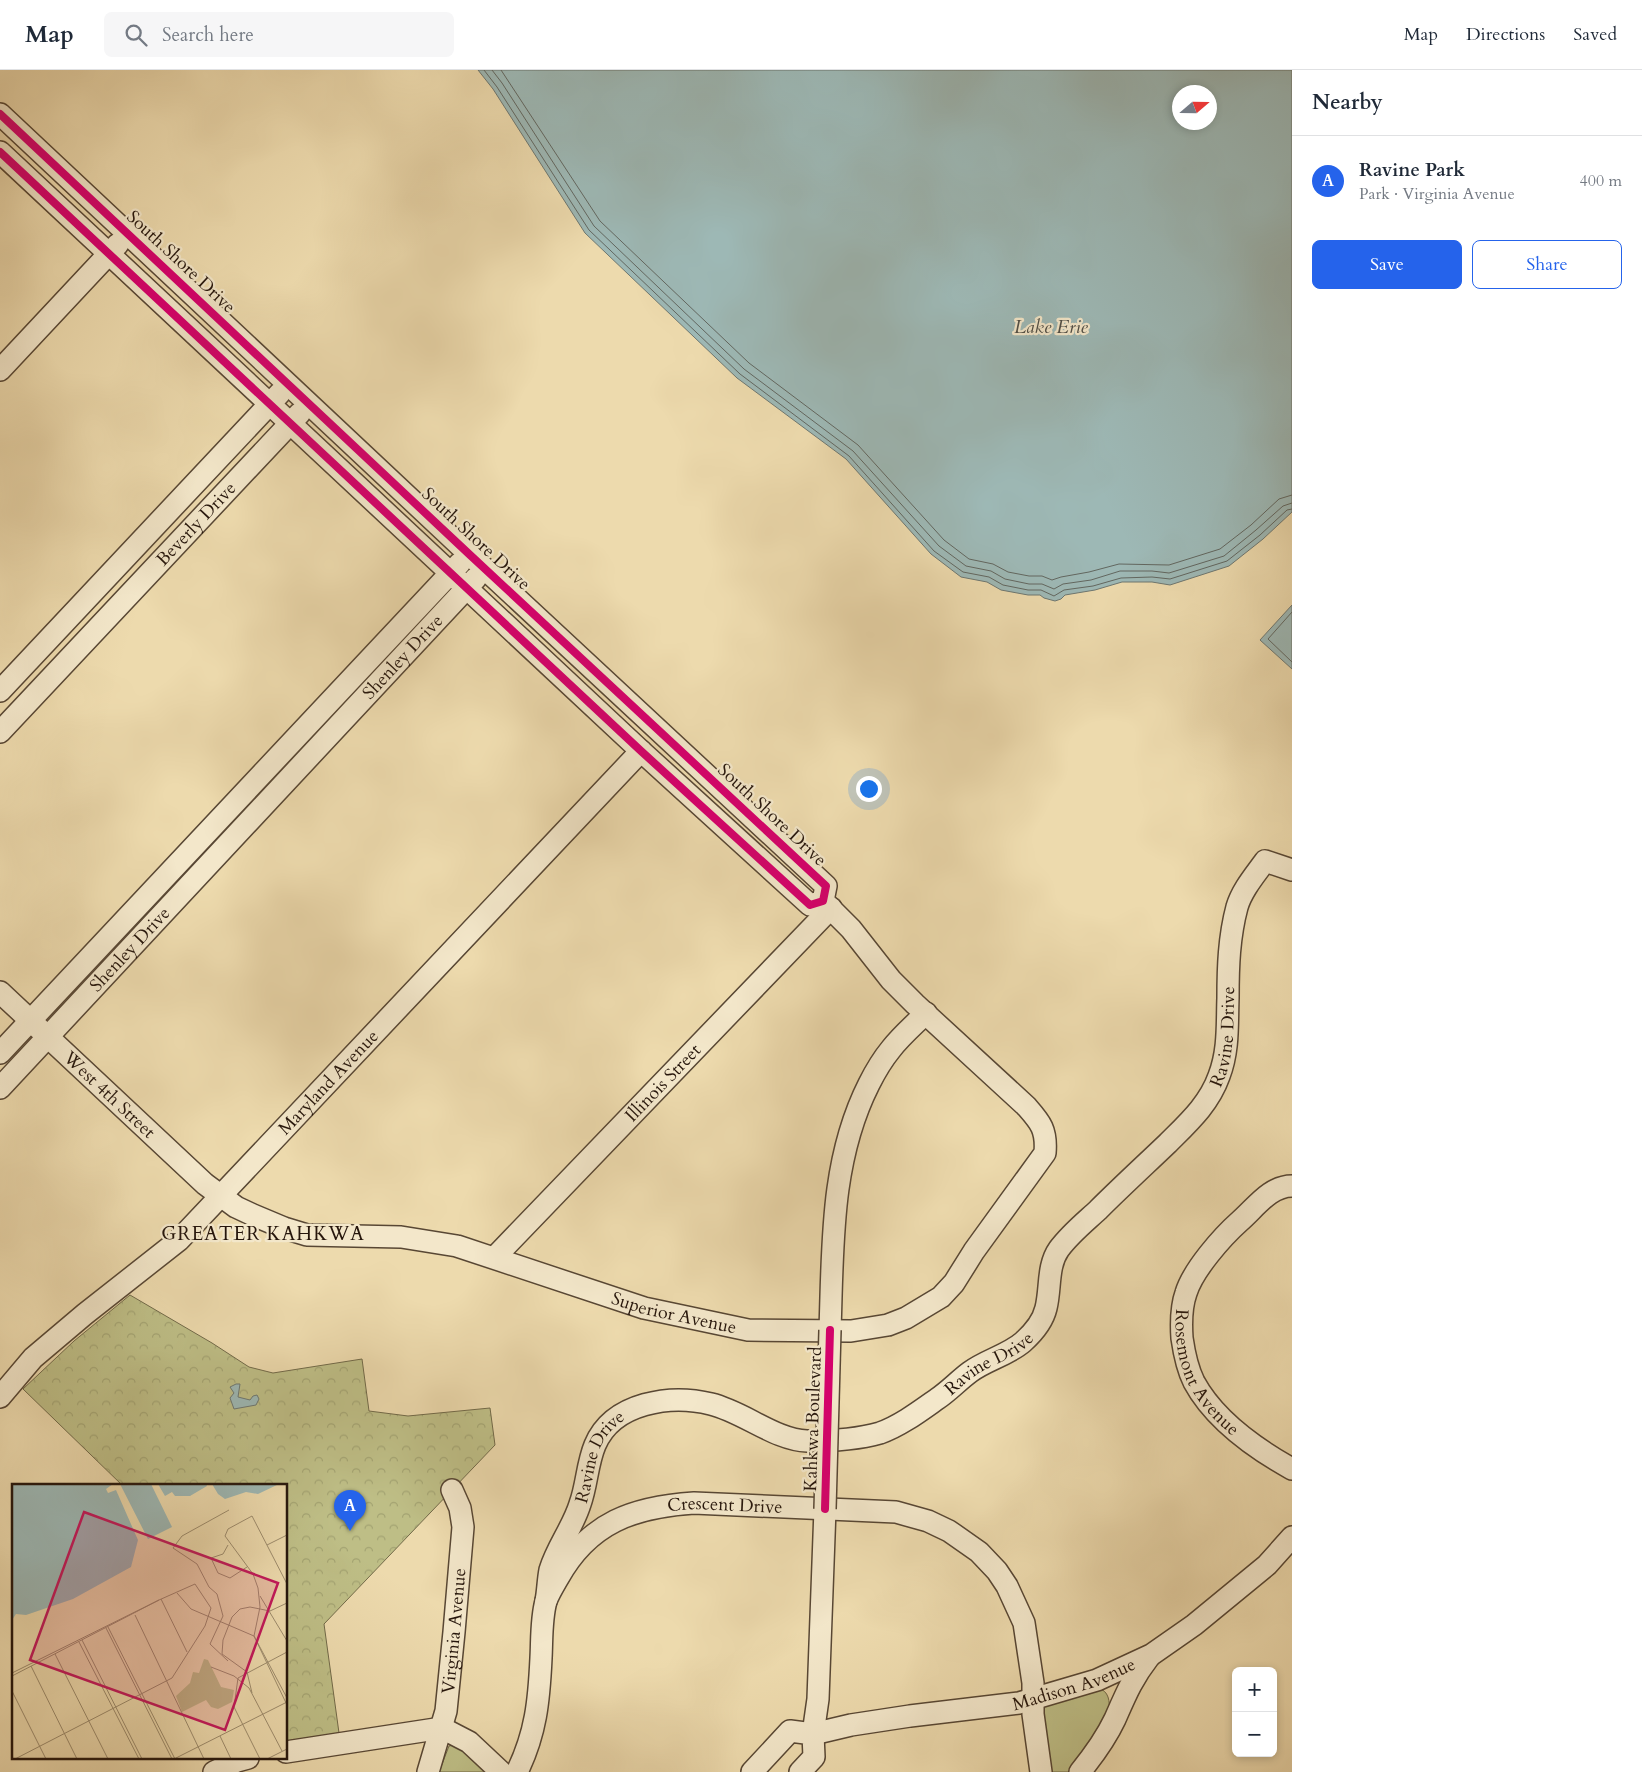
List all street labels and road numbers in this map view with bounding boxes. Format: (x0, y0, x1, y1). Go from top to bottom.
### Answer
street label: South Shore Drive (121, 205, 241, 319)
street label: Beverly Drive (150, 476, 242, 571)
street label: South Shore Drive (416, 482, 536, 596)
street label: Shenley Drive (357, 609, 449, 705)
street label: South Shore Drive (712, 758, 832, 872)
street label: Shenley Drive (84, 901, 176, 997)
street label: Ravine Drive (1203, 986, 1241, 1091)
street label: Maryland Avenue (272, 1024, 384, 1140)
street label: Illinois Street (619, 1038, 707, 1127)
street label: West 4th Street (57, 1045, 161, 1144)
street label: Superior Avenue (608, 1286, 739, 1340)
street label: Rosemont Avenue (1169, 1308, 1245, 1441)
street label: Ravine Drive (939, 1326, 1039, 1401)
street label: Kahkwa Boulevard (798, 1346, 828, 1492)
street label: Ravine Drive (569, 1404, 629, 1506)
street label: Crescent Drive (666, 1490, 783, 1519)
street label: Virginia Avenue (435, 1567, 472, 1695)
street label: Madison Avenue (1009, 1651, 1139, 1717)

